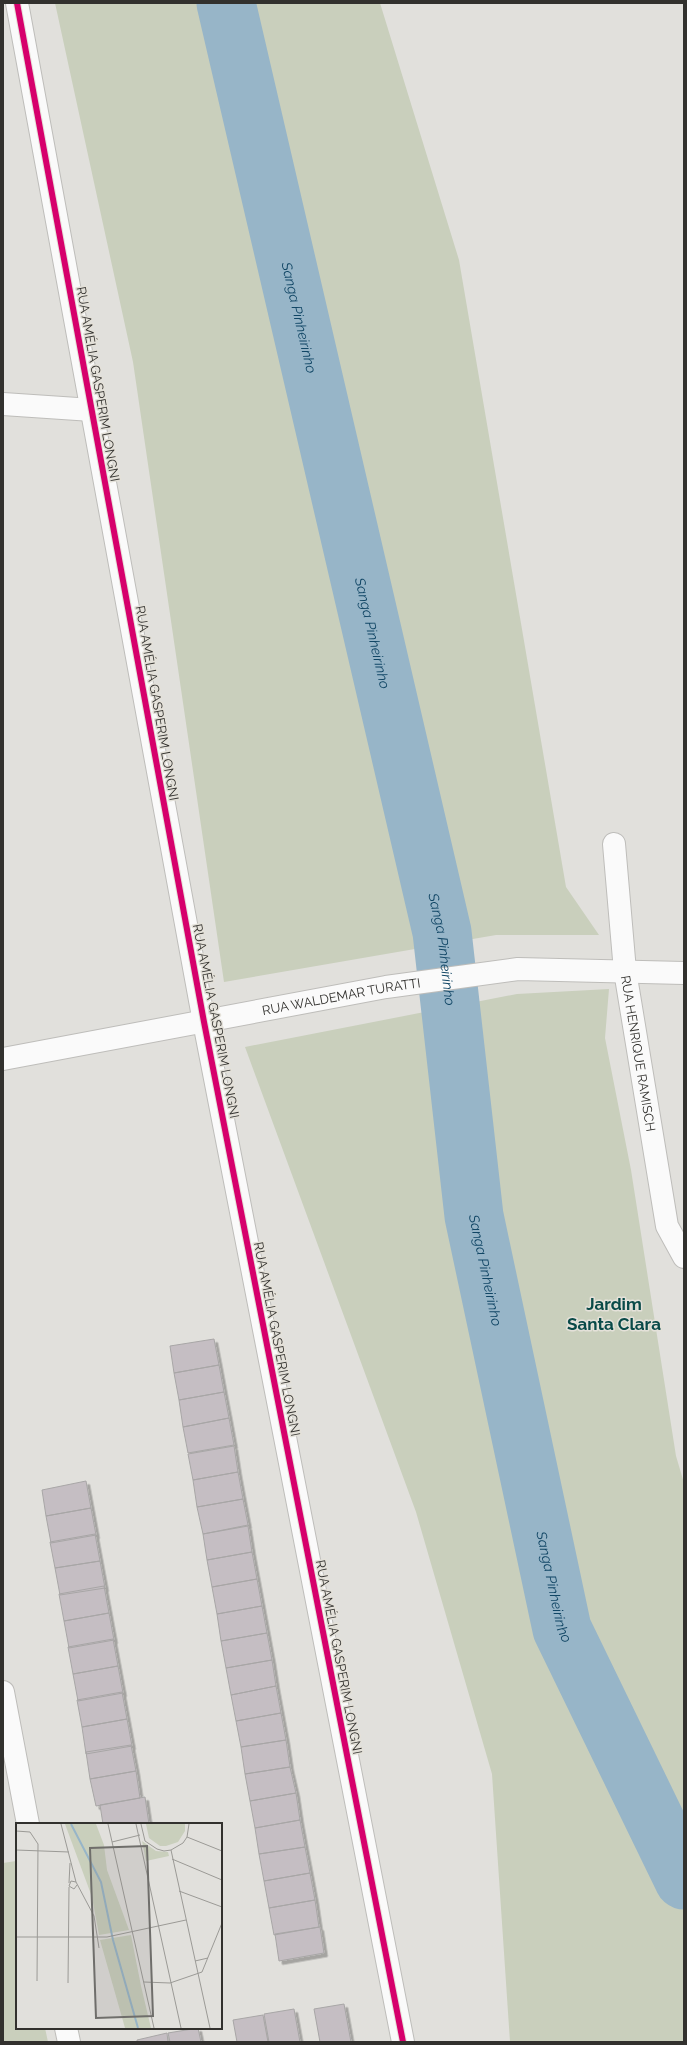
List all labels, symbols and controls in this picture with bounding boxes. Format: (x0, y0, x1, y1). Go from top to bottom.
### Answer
water label: Sanga Pinheirinho (278, 260, 320, 375)
street label: RUA AMÉLIA GASPERIM LONGNI (73, 285, 123, 483)
water label: Sanga Pinheirinho (352, 575, 393, 690)
street label: RUA AMÉLIA GASPERIM LONGNI (132, 604, 182, 802)
water label: Sanga Pinheirinho (425, 891, 458, 1006)
street label: RUA AMÉLIA GASPERIM LONGNI (190, 923, 242, 1119)
street label: RUA HENRIQUE RAMISCH (618, 974, 659, 1133)
street label: RUA WALDEMAR TURATTI (261, 975, 421, 1018)
water label: Sanga Pinheirinho (466, 1212, 505, 1327)
street label: RUA AMÉLIA GASPERIM LONGNI (251, 1241, 303, 1437)
district label: Jardim Santa Clara (567, 1294, 661, 1334)
water label: Sanga Pinheirinho (533, 1529, 575, 1645)
street label: RUA AMÉLIA GASPERIM LONGNI (313, 1559, 365, 1755)
inset map (16, 1823, 222, 2029)

